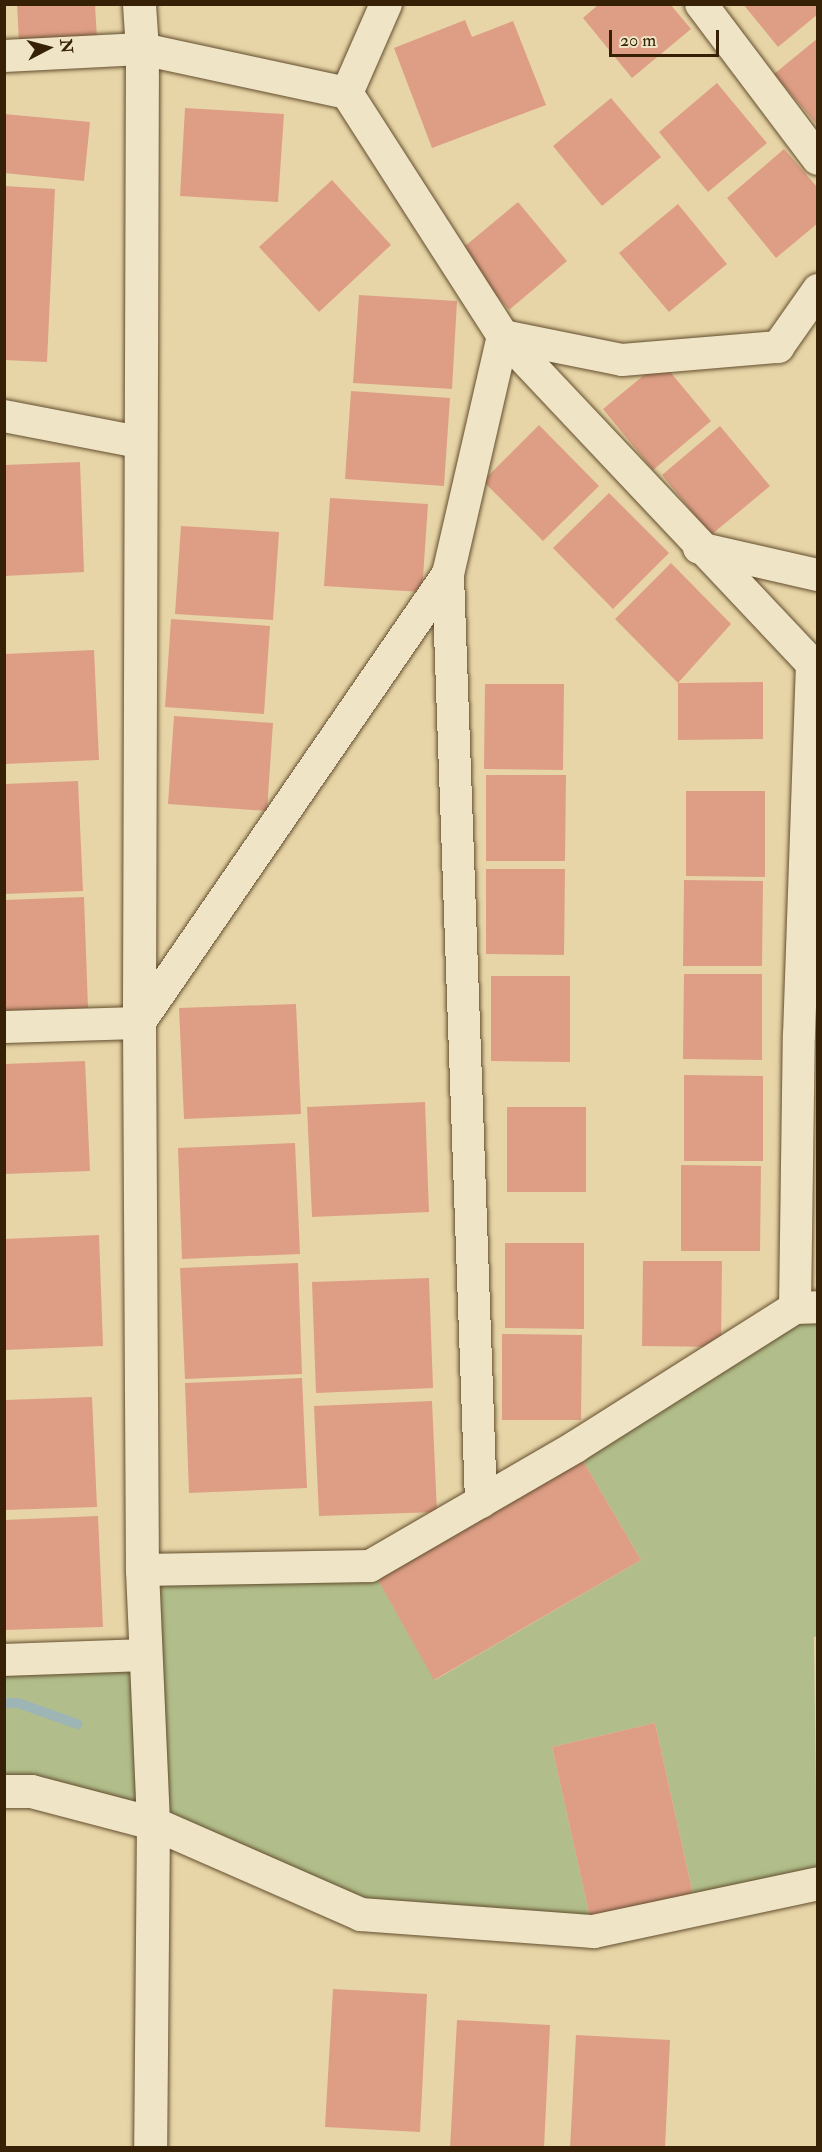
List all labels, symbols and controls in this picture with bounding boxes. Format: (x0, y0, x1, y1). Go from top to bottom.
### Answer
north arrow (18, 18, 78, 78)
scale bar (612, 18, 722, 56)
text: 20 m (620, 29, 656, 52)
text: N (55, 38, 77, 54)

